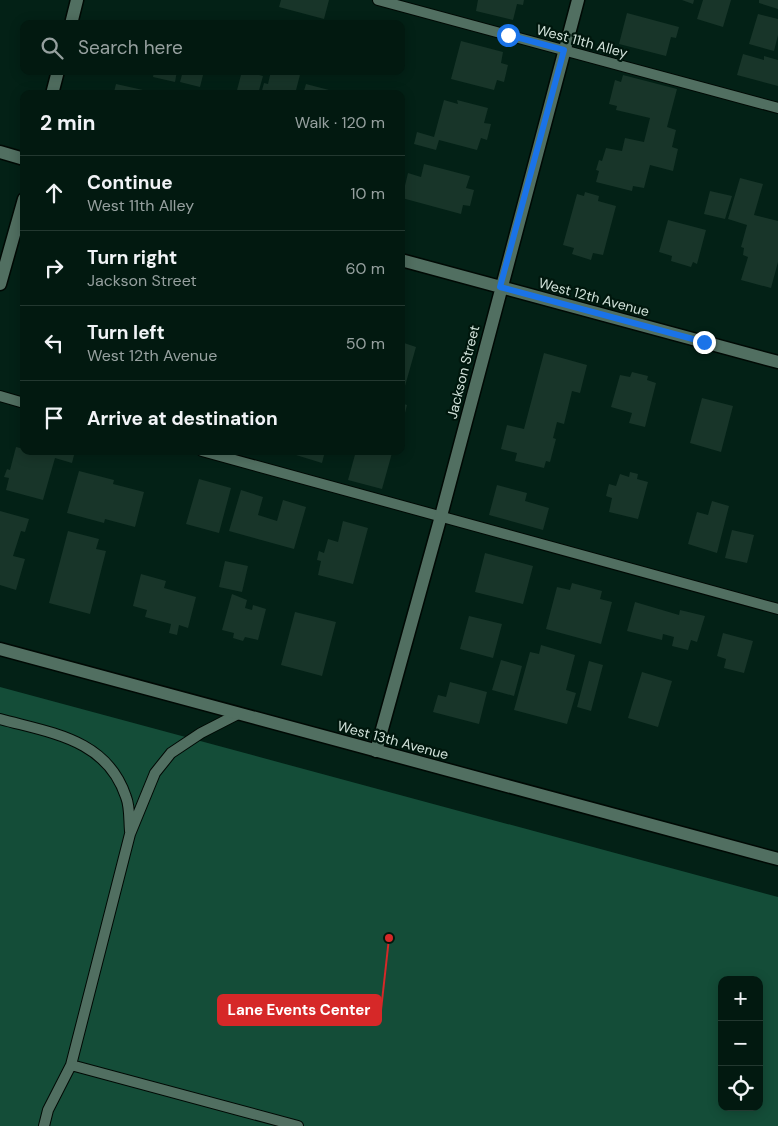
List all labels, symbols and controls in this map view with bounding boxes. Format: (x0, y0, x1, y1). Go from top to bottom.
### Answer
search box (20, 20, 405, 75)
street label: West 11th Alley (534, 20, 630, 62)
route start (497, 24, 520, 47)
icon: search (38, 34, 66, 62)
text: Search here (78, 35, 183, 60)
text: 2 min (40, 109, 96, 137)
text: Walk · 120 m (295, 112, 385, 133)
text: Continue (87, 170, 173, 195)
icon: ahead (40, 179, 68, 207)
text: 10 m (351, 183, 385, 204)
text: West 11th Alley (87, 195, 194, 216)
text: Turn right (87, 245, 177, 270)
icon: right (40, 254, 68, 282)
text: 60 m (345, 258, 385, 279)
text: Jackson Street (87, 270, 197, 291)
street label: West 12th Avenue (537, 274, 651, 320)
text: Turn left (87, 320, 165, 345)
street label: Jackson Street (443, 323, 483, 421)
icon: left (40, 329, 68, 357)
route end (693, 331, 716, 354)
text: 50 m (346, 333, 385, 354)
text: West 12th Avenue (87, 345, 217, 366)
icon: arrive (40, 404, 68, 432)
text: Arrive at destination (87, 406, 278, 431)
street label: West 13th Avenue (336, 717, 451, 763)
map controls (718, 976, 763, 1111)
button: + (718, 976, 763, 1021)
callout: Lane Events Center (218, 995, 381, 1025)
text: Lane Events Center (228, 1000, 370, 1020)
button: − (718, 1021, 763, 1066)
button: locate (718, 1066, 763, 1111)

